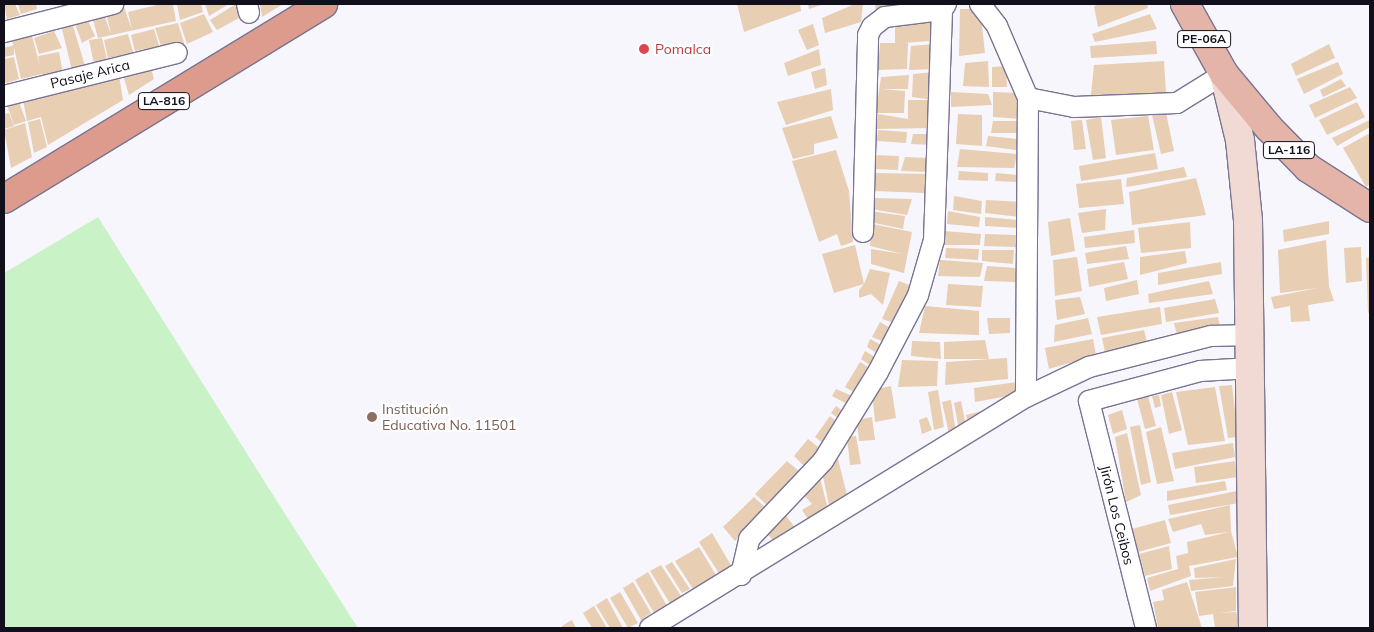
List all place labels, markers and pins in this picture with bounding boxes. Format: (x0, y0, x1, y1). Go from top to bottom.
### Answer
place label: Pomalca (655, 41, 711, 57)
marker: Pomalca (637, 42, 651, 56)
place label: Institución Educativa No. 11501 (382, 401, 517, 434)
marker: Institución Educativa No. 11501 (366, 411, 378, 423)

